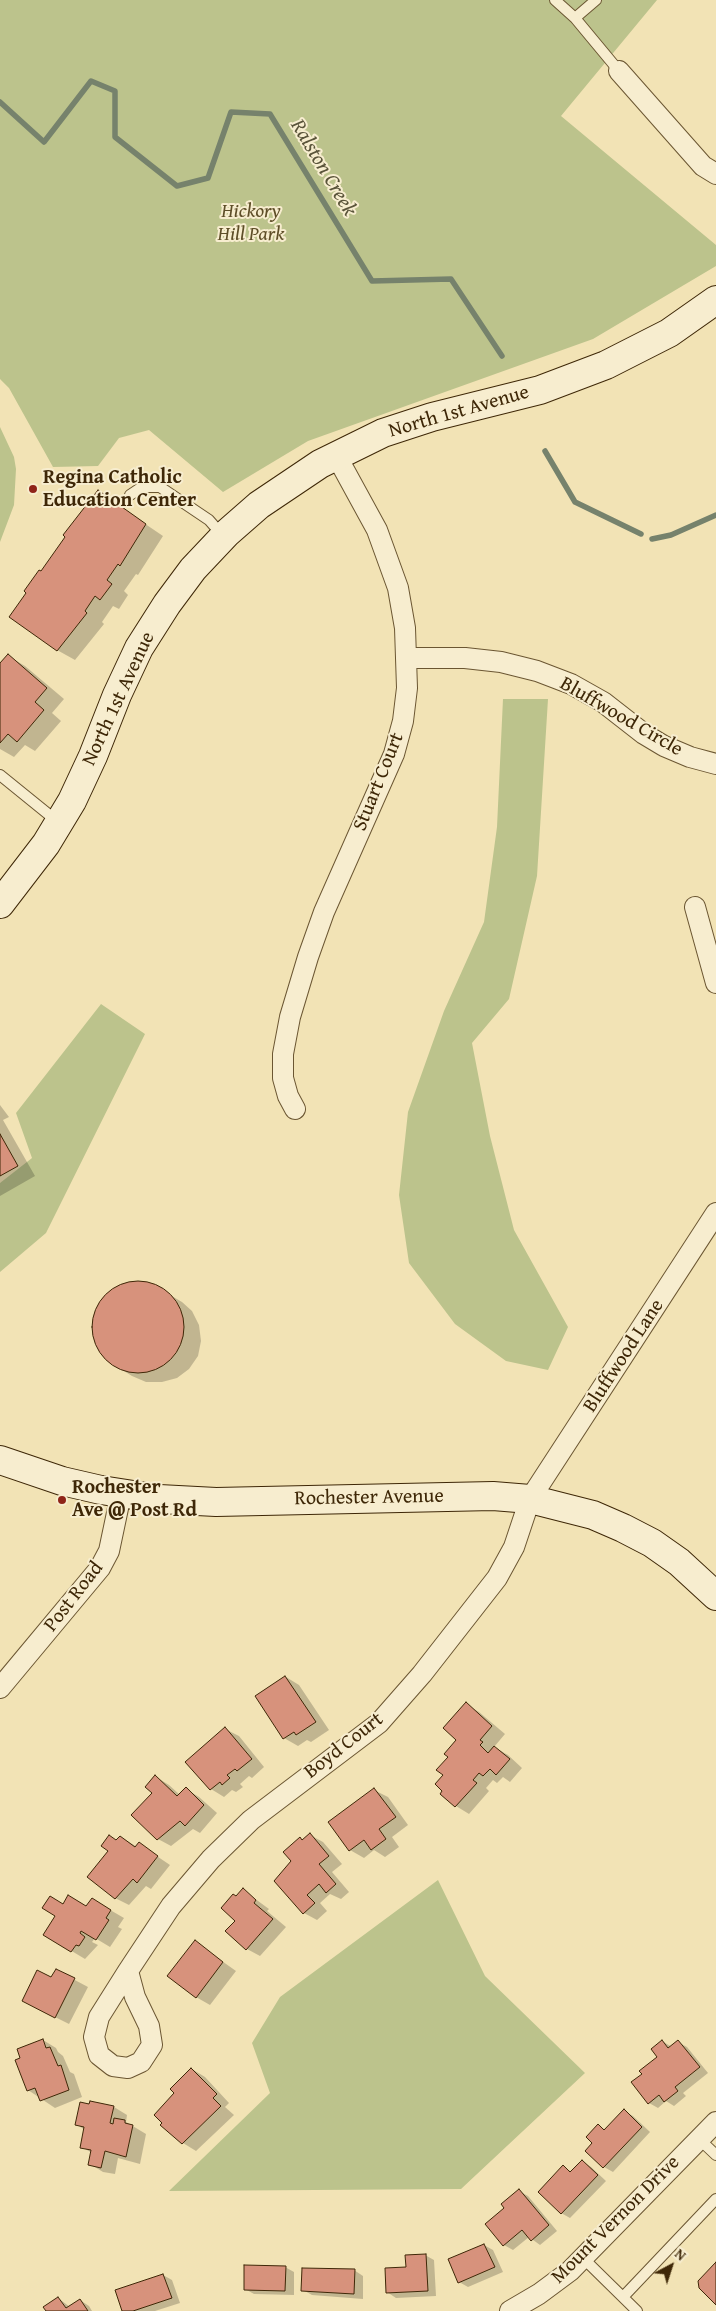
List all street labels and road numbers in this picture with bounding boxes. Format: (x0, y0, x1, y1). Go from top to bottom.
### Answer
street label: North 1st Avenue (386, 381, 532, 443)
street label: North 1st Avenue (78, 628, 160, 770)
street label: Bluffwood Circle (555, 672, 687, 762)
street label: Stuart Court (348, 729, 410, 835)
street label: Bluffwood Lane (579, 1295, 669, 1417)
street label: Rochester Avenue (294, 1485, 444, 1511)
street label: Post Road (39, 1557, 109, 1637)
street label: Boyd Court (300, 1708, 388, 1784)
street label: Mount Vernon Drive (547, 2151, 685, 2289)

